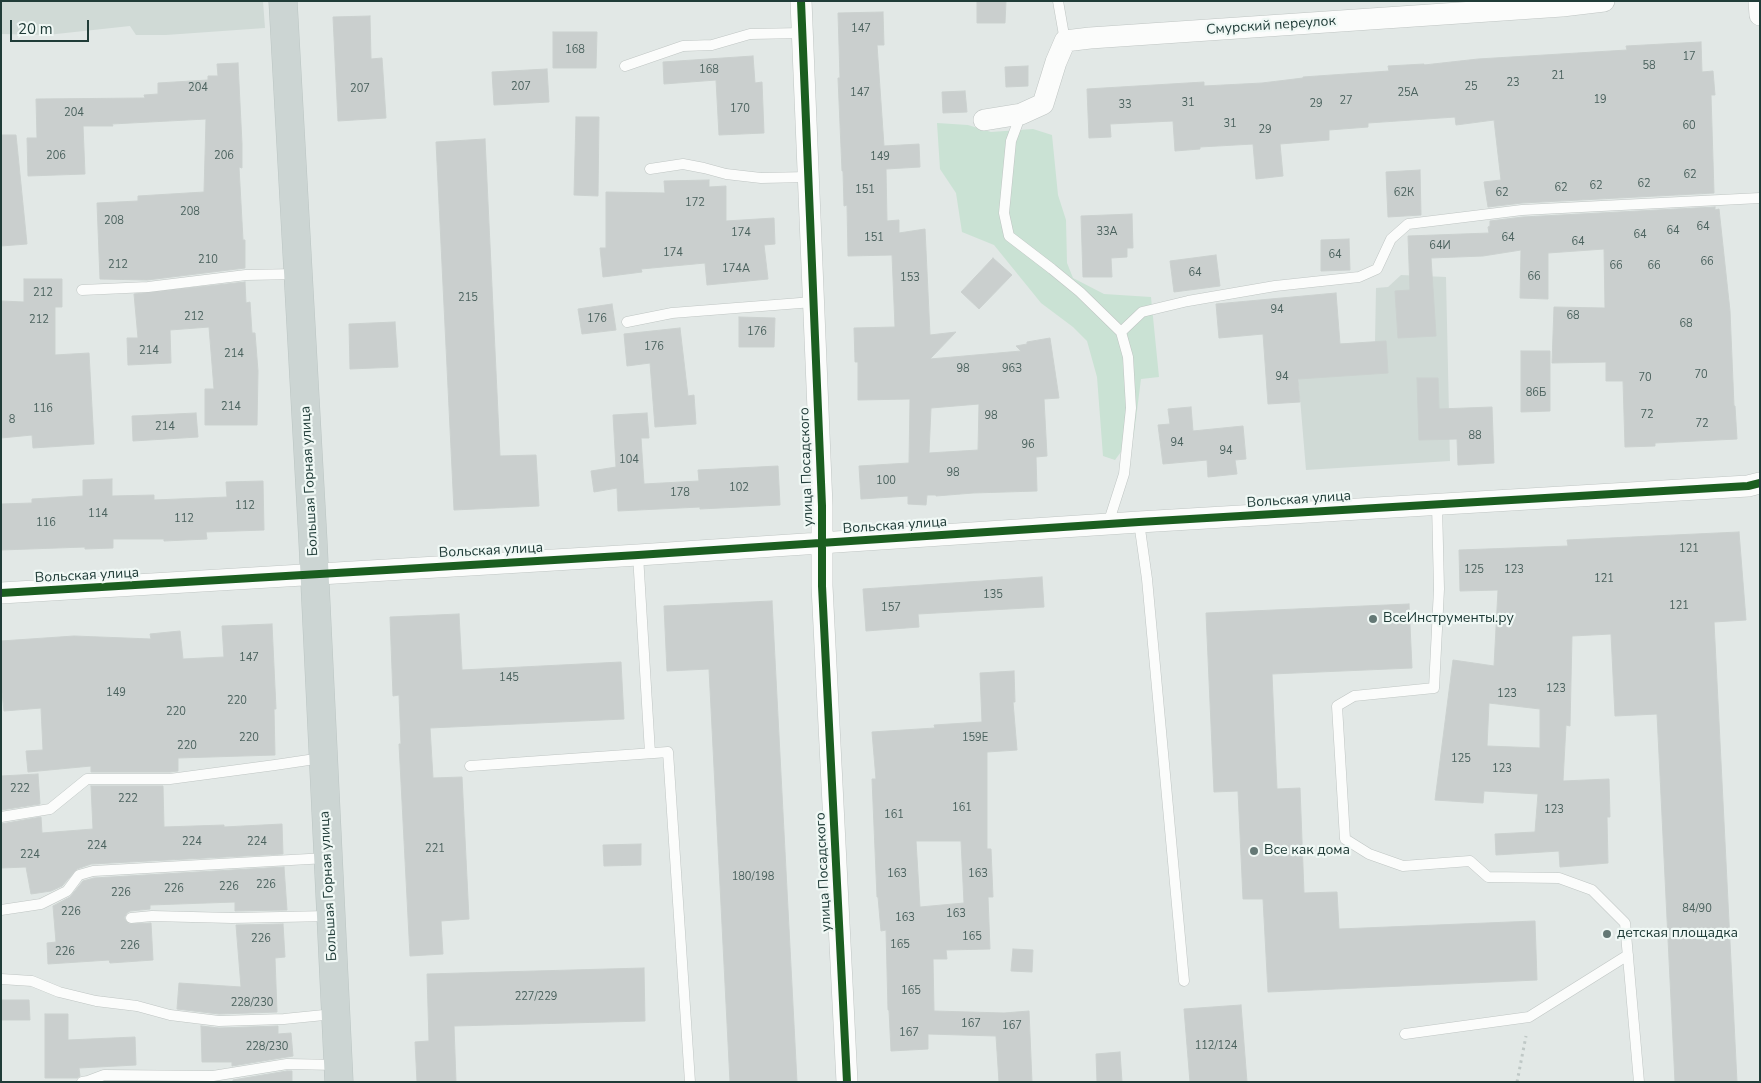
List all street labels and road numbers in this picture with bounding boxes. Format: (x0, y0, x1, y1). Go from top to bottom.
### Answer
street label: Смурский переулок (1206, 13, 1336, 39)
street label: Большая Горная улица (298, 405, 322, 557)
street label: улица Посадского (797, 407, 817, 527)
street label: Вольская улица (1246, 488, 1352, 512)
street label: Вольская улица (842, 514, 948, 538)
street label: Вольская улица (438, 540, 544, 562)
street label: Вольская улица (34, 565, 140, 587)
street label: Большая Горная улица (317, 810, 341, 962)
street label: улица Посадского (812, 812, 836, 932)

